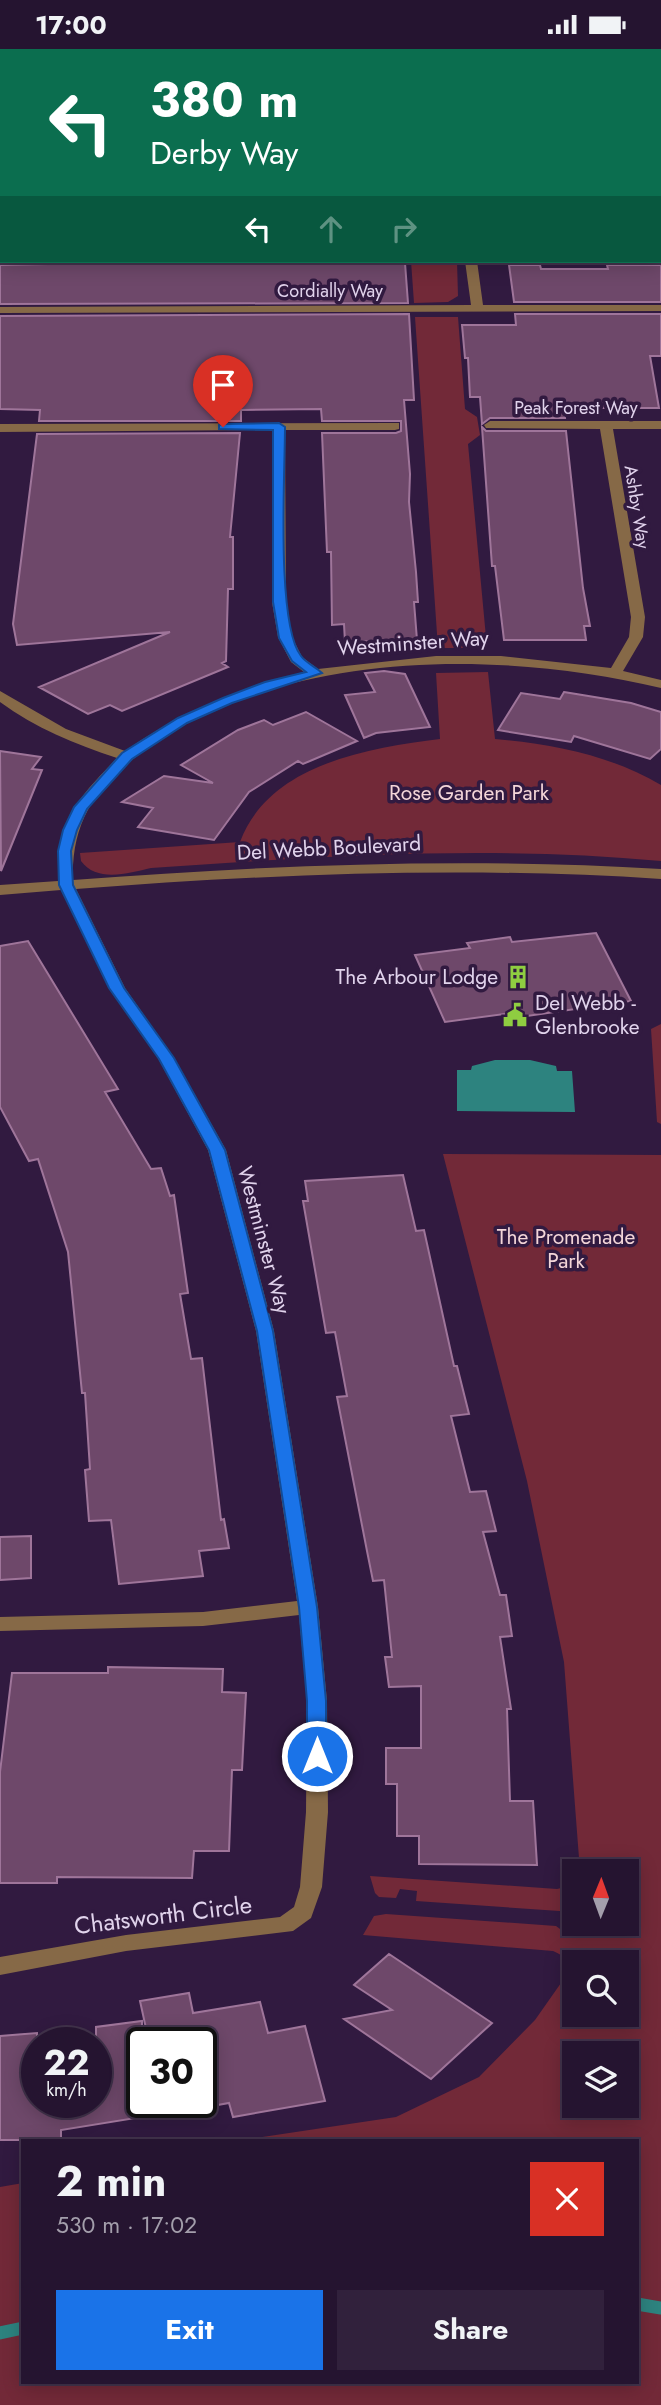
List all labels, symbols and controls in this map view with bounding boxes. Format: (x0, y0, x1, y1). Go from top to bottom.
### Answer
text: 17:00 (35, 6, 107, 44)
text: 380 m (150, 65, 298, 135)
icon: left (35, 77, 126, 168)
text: Derby Way (150, 130, 298, 176)
icon: left (239, 210, 277, 248)
icon: ahead (312, 210, 350, 248)
icon: right (385, 210, 423, 248)
street label: Cordially Way (277, 278, 383, 304)
pin (193, 355, 253, 427)
icon: arrive (204, 366, 242, 404)
street label: Peak Forest Way (514, 395, 638, 421)
street label: Ashby Way (618, 463, 656, 551)
street label: Westminster Way (336, 623, 491, 663)
park label: Rose Garden Park (389, 778, 550, 808)
street label: Del Webb Boulevard (236, 828, 422, 868)
place label: The Arbour Lodge (335, 962, 498, 992)
building icon: The Arbour Lodge (504, 963, 532, 991)
place label: Del Webb - Glenbrooke (535, 988, 640, 1042)
public building icon: Del Webb - Glenbrooke (501, 1001, 529, 1029)
street label: Westminster Way (230, 1163, 298, 1318)
park label: The Promenade Park (497, 1222, 635, 1276)
position arrow (280, 1719, 354, 1793)
north arrow (562, 1859, 639, 1935)
map controls (562, 1859, 639, 2118)
street label: Chatsworth Circle (72, 1887, 254, 1943)
button: search (562, 1950, 639, 2027)
speed limit sign: 30 (126, 2027, 217, 2118)
text: 22 (44, 2038, 89, 2088)
button: layers (562, 2041, 639, 2118)
text: km/h (46, 2077, 87, 2103)
text: 2 min (56, 2151, 166, 2212)
button: close (530, 2162, 604, 2236)
text: 530 m · 17:02 (56, 2208, 197, 2242)
button: Exit (56, 2290, 323, 2370)
button: Share (337, 2290, 604, 2370)

